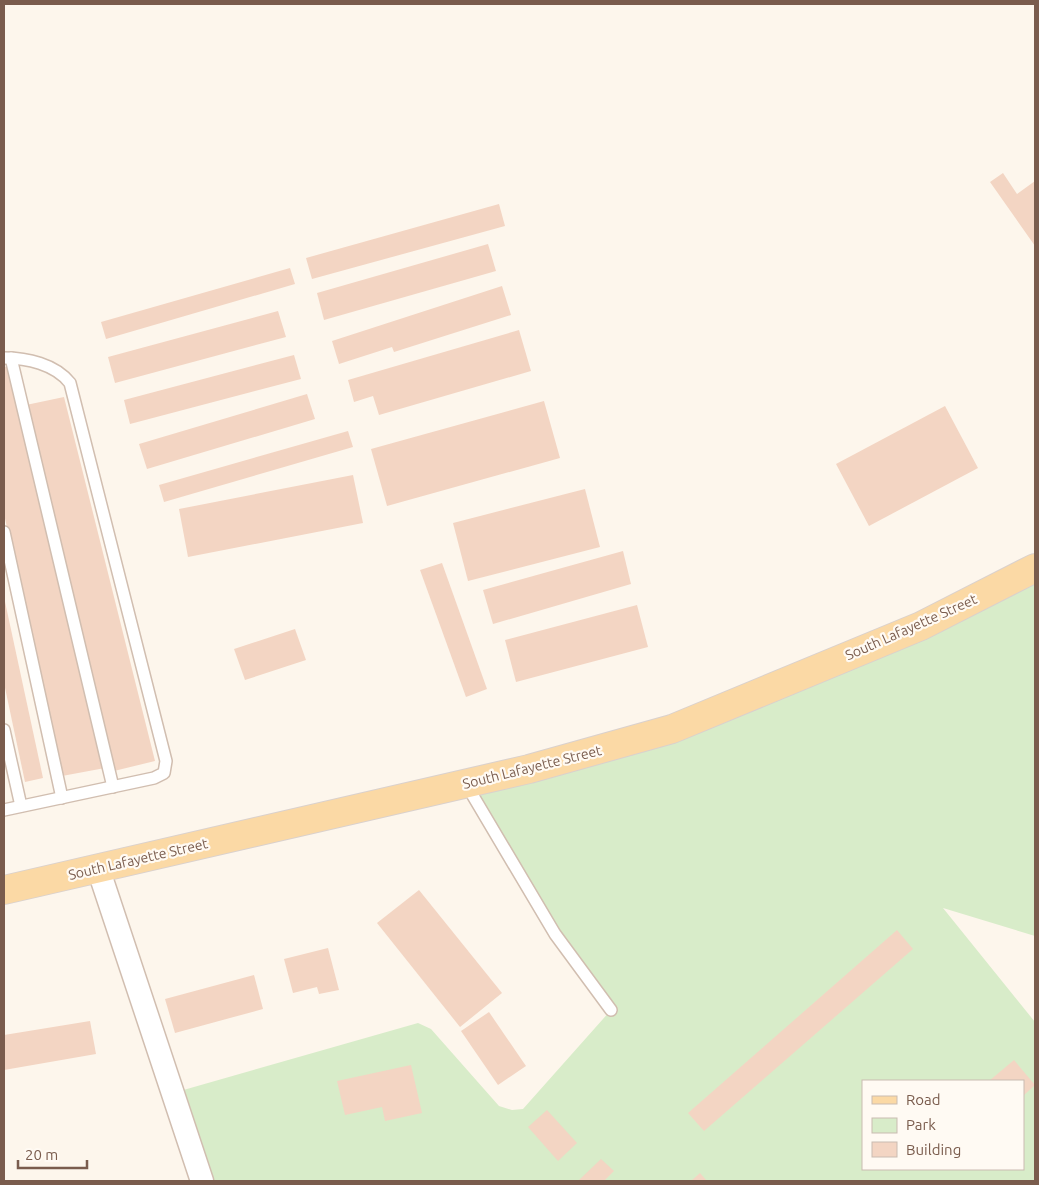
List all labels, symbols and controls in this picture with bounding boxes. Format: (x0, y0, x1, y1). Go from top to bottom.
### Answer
street label: South Lafayette Street (843, 591, 980, 663)
street label: South Lafayette Street (461, 742, 604, 792)
street label: South Lafayette Street (67, 835, 210, 883)
legend (862, 1080, 1024, 1170)
text: Road (906, 1091, 941, 1108)
text: Park (906, 1116, 936, 1133)
scale bar (18, 1138, 86, 1170)
text: Building (906, 1141, 961, 1158)
text: 20 m (25, 1146, 58, 1163)

